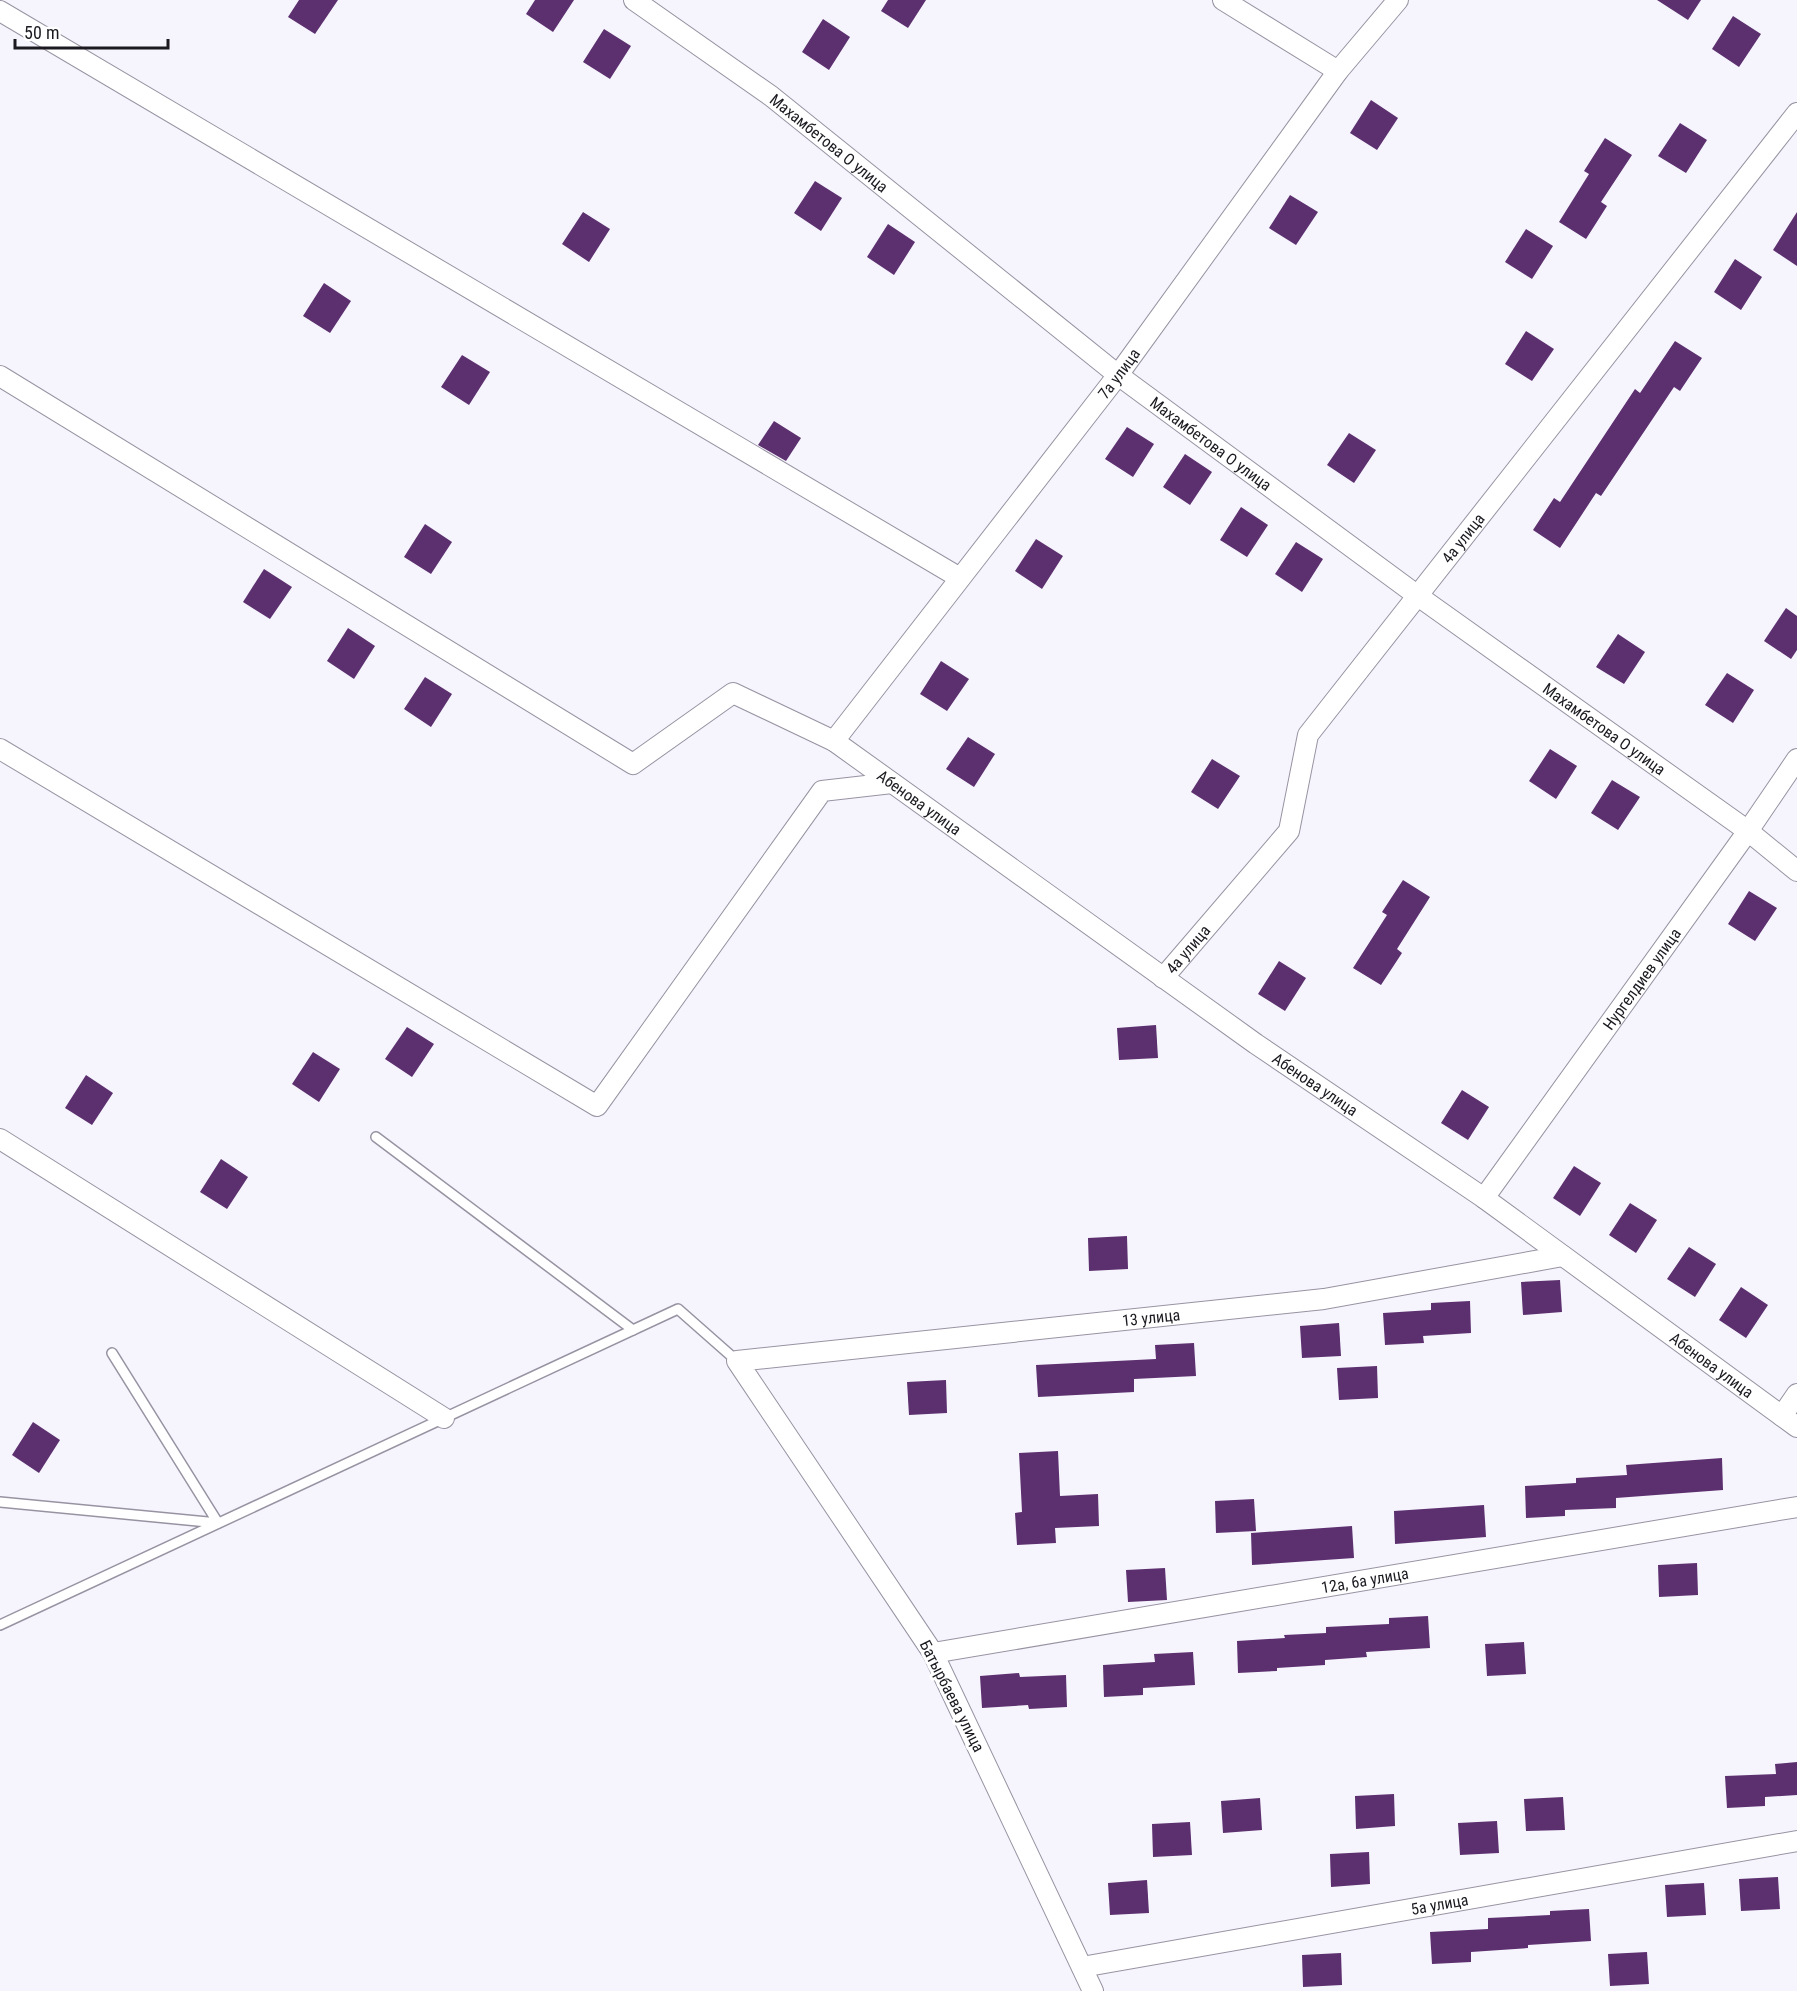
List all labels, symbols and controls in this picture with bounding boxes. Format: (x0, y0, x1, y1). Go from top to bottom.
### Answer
scale bar (15, 12, 168, 50)
text: 50 m (24, 22, 59, 43)
street label: Махамбетова О улица (766, 90, 892, 196)
street label: 7а улица (1094, 345, 1144, 402)
street label: Махамбетова О улица (1147, 393, 1275, 494)
street label: 4а улица (1437, 509, 1488, 567)
street label: Махамбетова О улица (1539, 679, 1669, 779)
street label: Абенова улица (874, 766, 965, 839)
street label: 4а улица (1162, 921, 1214, 977)
street label: Нургелдиев улица (1599, 924, 1685, 1033)
street label: Абенова улица (1269, 1049, 1362, 1120)
street label: 13 улица (1121, 1305, 1181, 1330)
street label: Абенова улица (1666, 1328, 1757, 1402)
street label: 12а, 6а улица (1320, 1563, 1410, 1597)
street label: Батырбаева улица (916, 1637, 988, 1755)
street label: 5а улица (1409, 1890, 1470, 1918)

